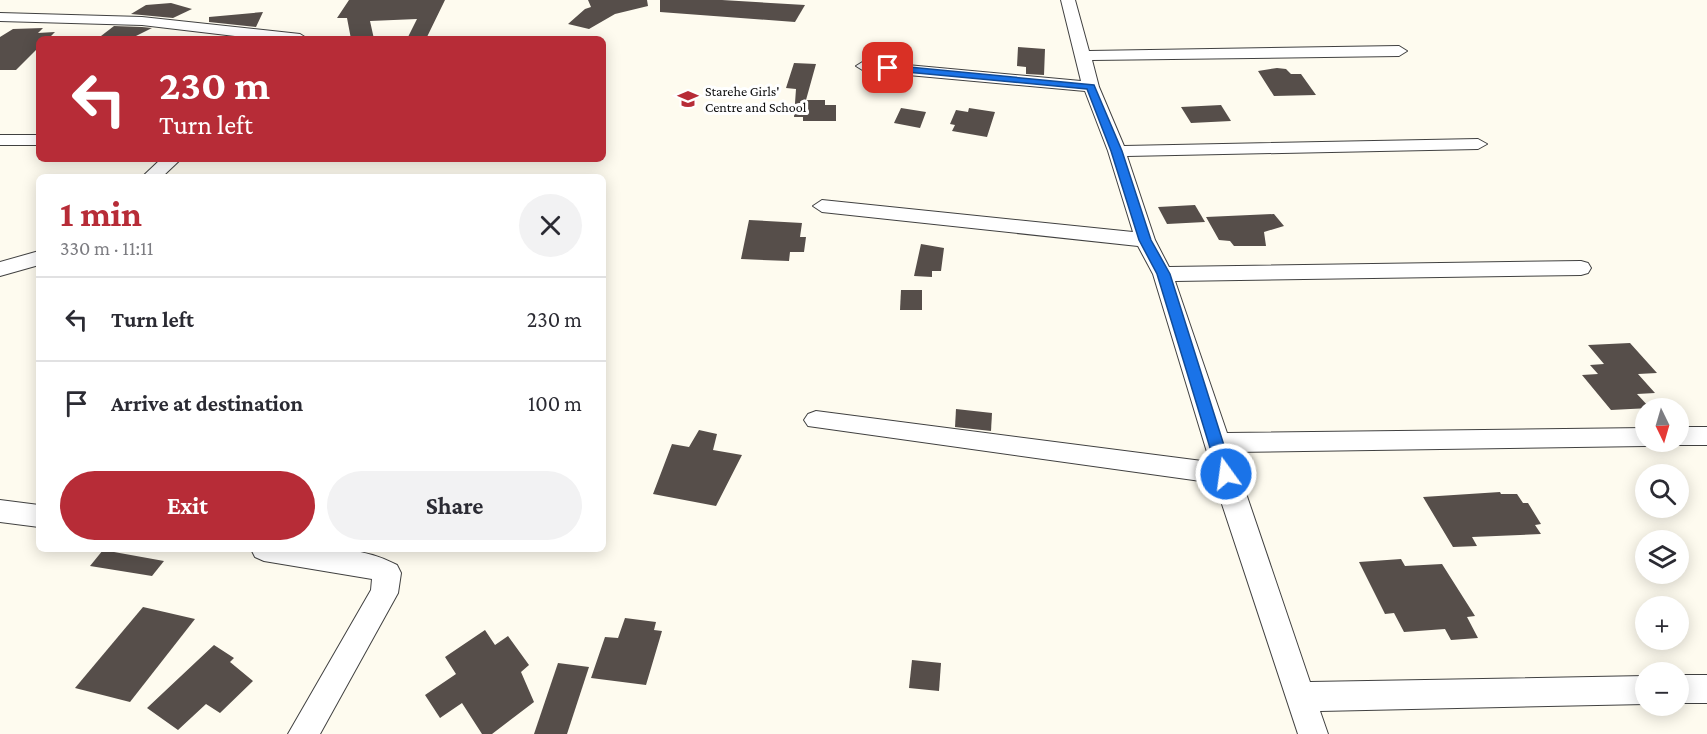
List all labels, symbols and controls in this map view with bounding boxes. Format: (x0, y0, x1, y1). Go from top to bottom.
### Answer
pin (862, 42, 913, 93)
icon: arrive (871, 51, 904, 84)
icon: left (60, 60, 138, 138)
text: 230 m (159, 61, 270, 108)
place label: Starehe Girls' Centre and School (705, 83, 807, 115)
school or university icon: Starehe Girls' Centre and School (676, 87, 700, 111)
text: Turn left (159, 110, 253, 140)
text: 1 min (60, 194, 142, 234)
button: close (519, 194, 582, 257)
text: 330 m · 11:11 (60, 237, 153, 259)
icon: left (60, 303, 93, 336)
text: Turn left (111, 307, 194, 332)
text: 230 m (527, 307, 582, 332)
icon: arrive (60, 387, 93, 420)
text: Arrive at destination (111, 391, 303, 416)
text: 100 m (528, 391, 582, 416)
north arrow (1635, 398, 1689, 452)
map controls (1635, 398, 1689, 716)
position arrow (1194, 442, 1258, 506)
button: search (1635, 464, 1689, 518)
button: Exit (60, 471, 315, 540)
button: Share (327, 471, 582, 540)
button: layers (1635, 530, 1689, 584)
button: + (1635, 596, 1689, 650)
button: − (1635, 662, 1689, 716)

